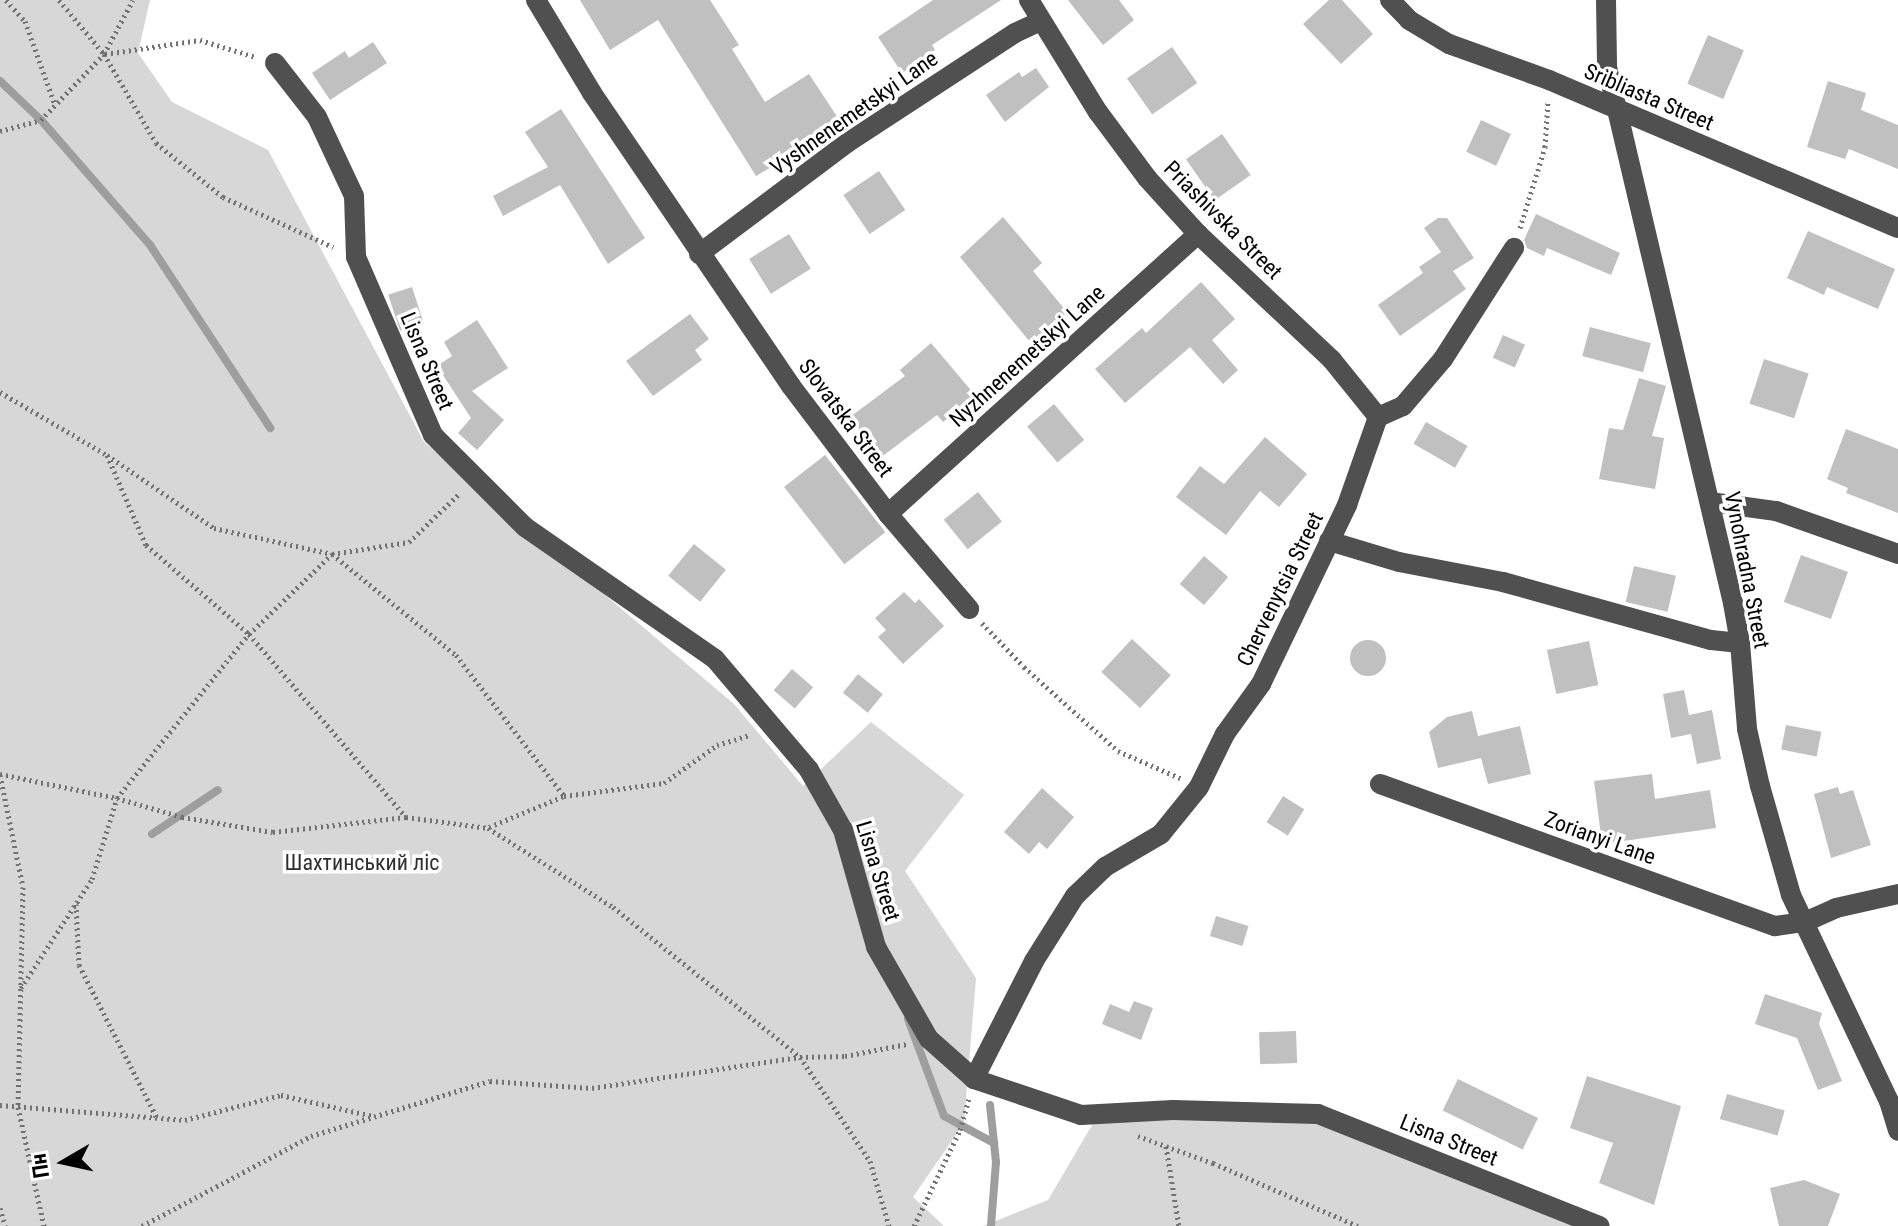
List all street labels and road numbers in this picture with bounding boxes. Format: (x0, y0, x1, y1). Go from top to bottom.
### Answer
street label: Vyshnenemetskyi Lane (765, 45, 943, 181)
street label: Sribliasta Street (1580, 58, 1718, 136)
street label: Priashivska Street (1158, 155, 1288, 285)
street label: Nyzhnenemetskyi Lane (944, 279, 1110, 433)
street label: Lisna Street (395, 308, 459, 414)
street label: Slovatska Street (793, 354, 899, 482)
street label: Vynohradna Street (1719, 489, 1775, 651)
street label: Chervenytsia Street (1231, 508, 1329, 670)
street label: Zorianyi Lane (1541, 806, 1659, 870)
street label: Lisna Street (850, 818, 906, 924)
street label: Lisna Street (1396, 1108, 1502, 1172)

